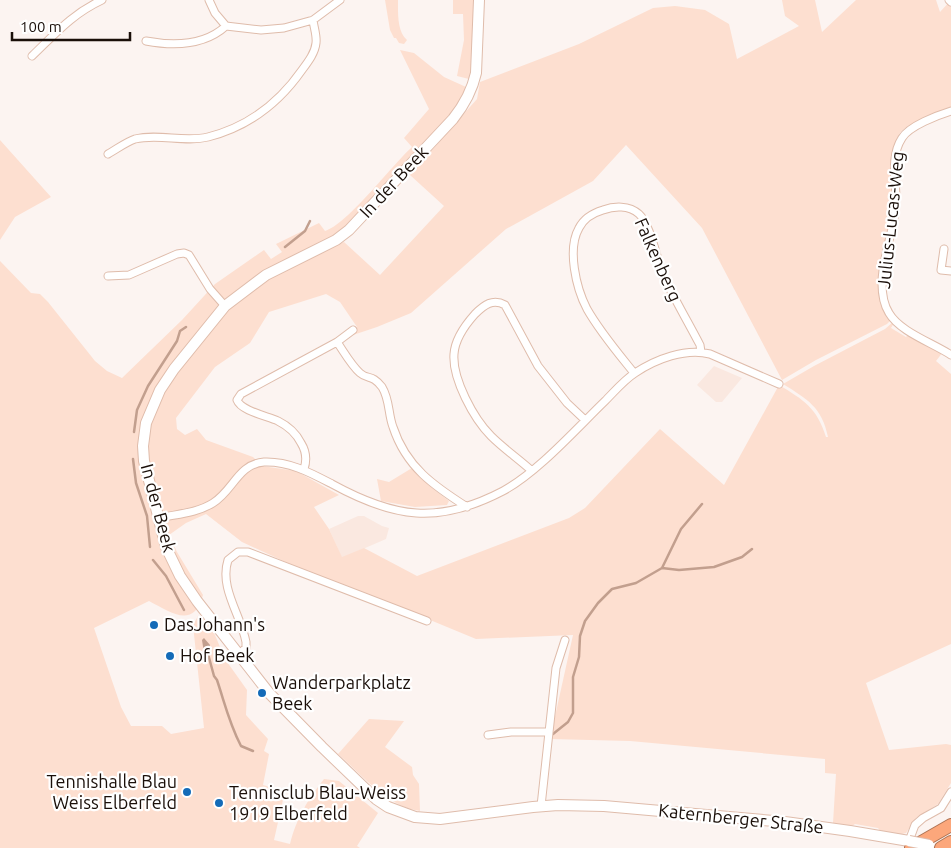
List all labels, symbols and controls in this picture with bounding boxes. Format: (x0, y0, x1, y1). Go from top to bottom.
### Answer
scale bar (12, 10, 130, 42)
text: 100 m (20, 18, 62, 35)
street label: In der Beek (355, 141, 432, 221)
street label: Julius-Lucas-Weg (873, 150, 907, 290)
street label: Falkenberg (632, 215, 686, 304)
street label: In der Beek (138, 461, 180, 554)
place label: DasJohann's (164, 614, 265, 634)
marker: DasJohann's (148, 619, 160, 631)
place label: Hof Beek (180, 645, 254, 665)
marker: Hof Beek (164, 650, 176, 662)
place label: Wanderparkplatz Beek (272, 672, 411, 713)
marker: Wanderparkplatz Beek (256, 687, 268, 699)
place label: Tennishalle Blau Weiss Elberfeld (46, 771, 177, 812)
place label: Tennisclub Blau-Weiss 1919 Elberfeld (229, 782, 406, 823)
marker: Tennishalle Blau Weiss Elberfeld (181, 786, 193, 798)
marker: Tennisclub Blau-Weiss 1919 Elberfeld (213, 797, 225, 809)
street label: Katernberger Straße (657, 799, 825, 837)

